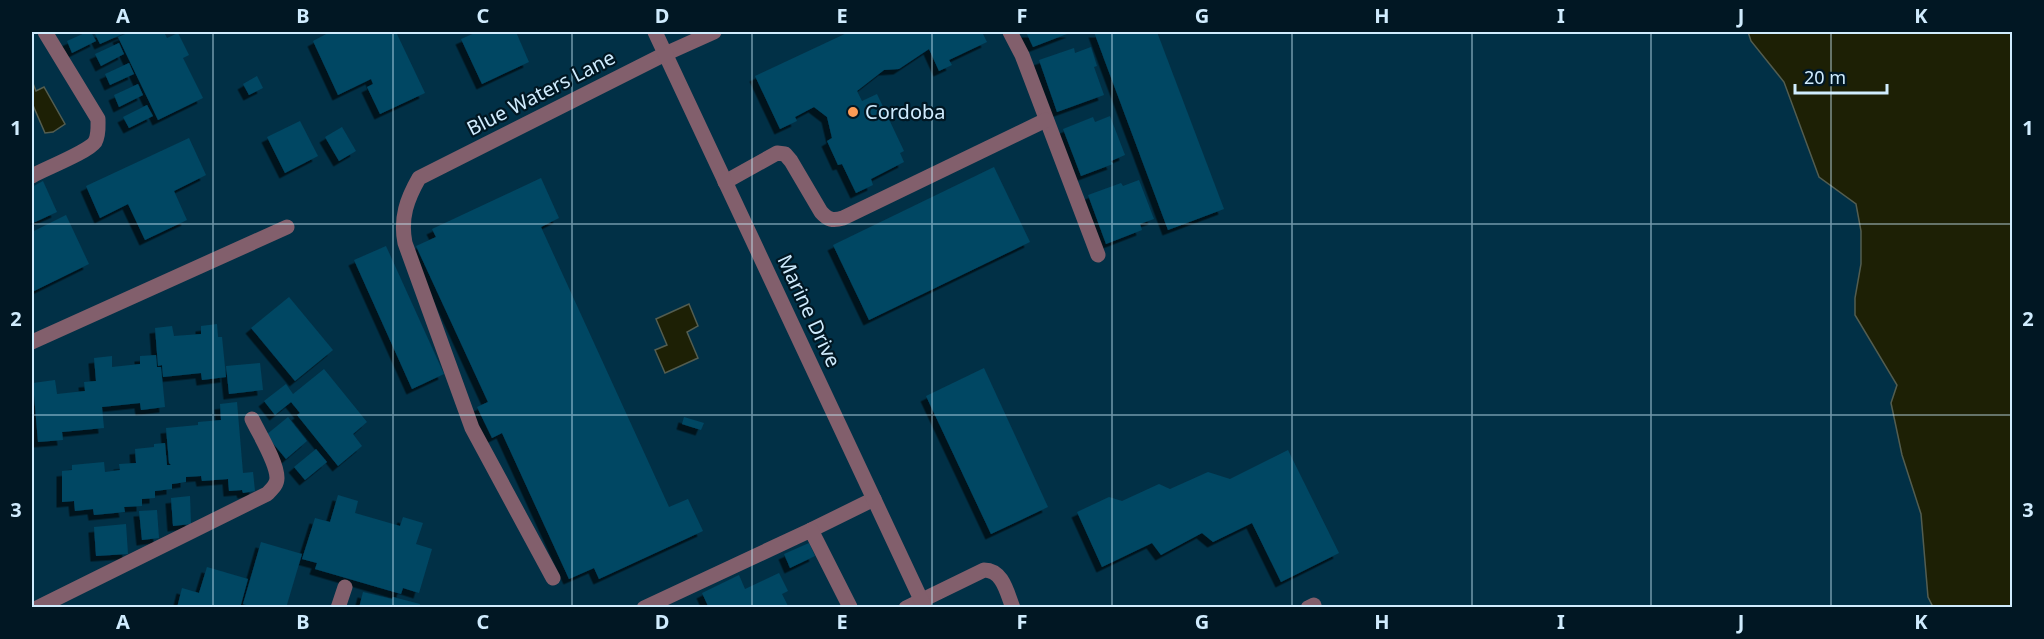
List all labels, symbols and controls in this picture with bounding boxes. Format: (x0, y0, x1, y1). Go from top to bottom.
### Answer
text: A (116, 2, 130, 29)
text: B (296, 2, 310, 29)
text: C (477, 2, 490, 29)
text: D (655, 2, 669, 29)
text: E (836, 2, 848, 29)
text: F (1017, 2, 1027, 29)
text: G (1195, 2, 1209, 29)
text: H (1374, 2, 1390, 29)
text: I (1557, 2, 1565, 29)
text: J (1736, 2, 1744, 29)
text: K (1914, 2, 1928, 29)
street label: Blue Waters Lane (462, 43, 620, 142)
scale bar (1795, 57, 1886, 95)
text: 20 m (1804, 65, 1846, 89)
place label: Cordoba (865, 98, 946, 125)
marker: Cordoba (846, 105, 860, 119)
text: 1 (10, 114, 22, 141)
text: 1 (2022, 114, 2034, 141)
street label: Marine Drive (772, 250, 847, 371)
text: 2 (10, 305, 22, 332)
text: 2 (2022, 305, 2034, 332)
text: 3 (10, 496, 22, 523)
text: 3 (2022, 496, 2034, 523)
text: A (116, 608, 130, 635)
text: B (296, 608, 310, 635)
text: C (477, 608, 490, 635)
text: D (655, 608, 669, 635)
text: E (836, 608, 848, 635)
text: F (1017, 608, 1027, 635)
text: G (1195, 608, 1209, 635)
text: H (1374, 608, 1390, 635)
text: I (1557, 608, 1565, 635)
text: J (1736, 608, 1744, 635)
text: K (1914, 608, 1928, 635)

